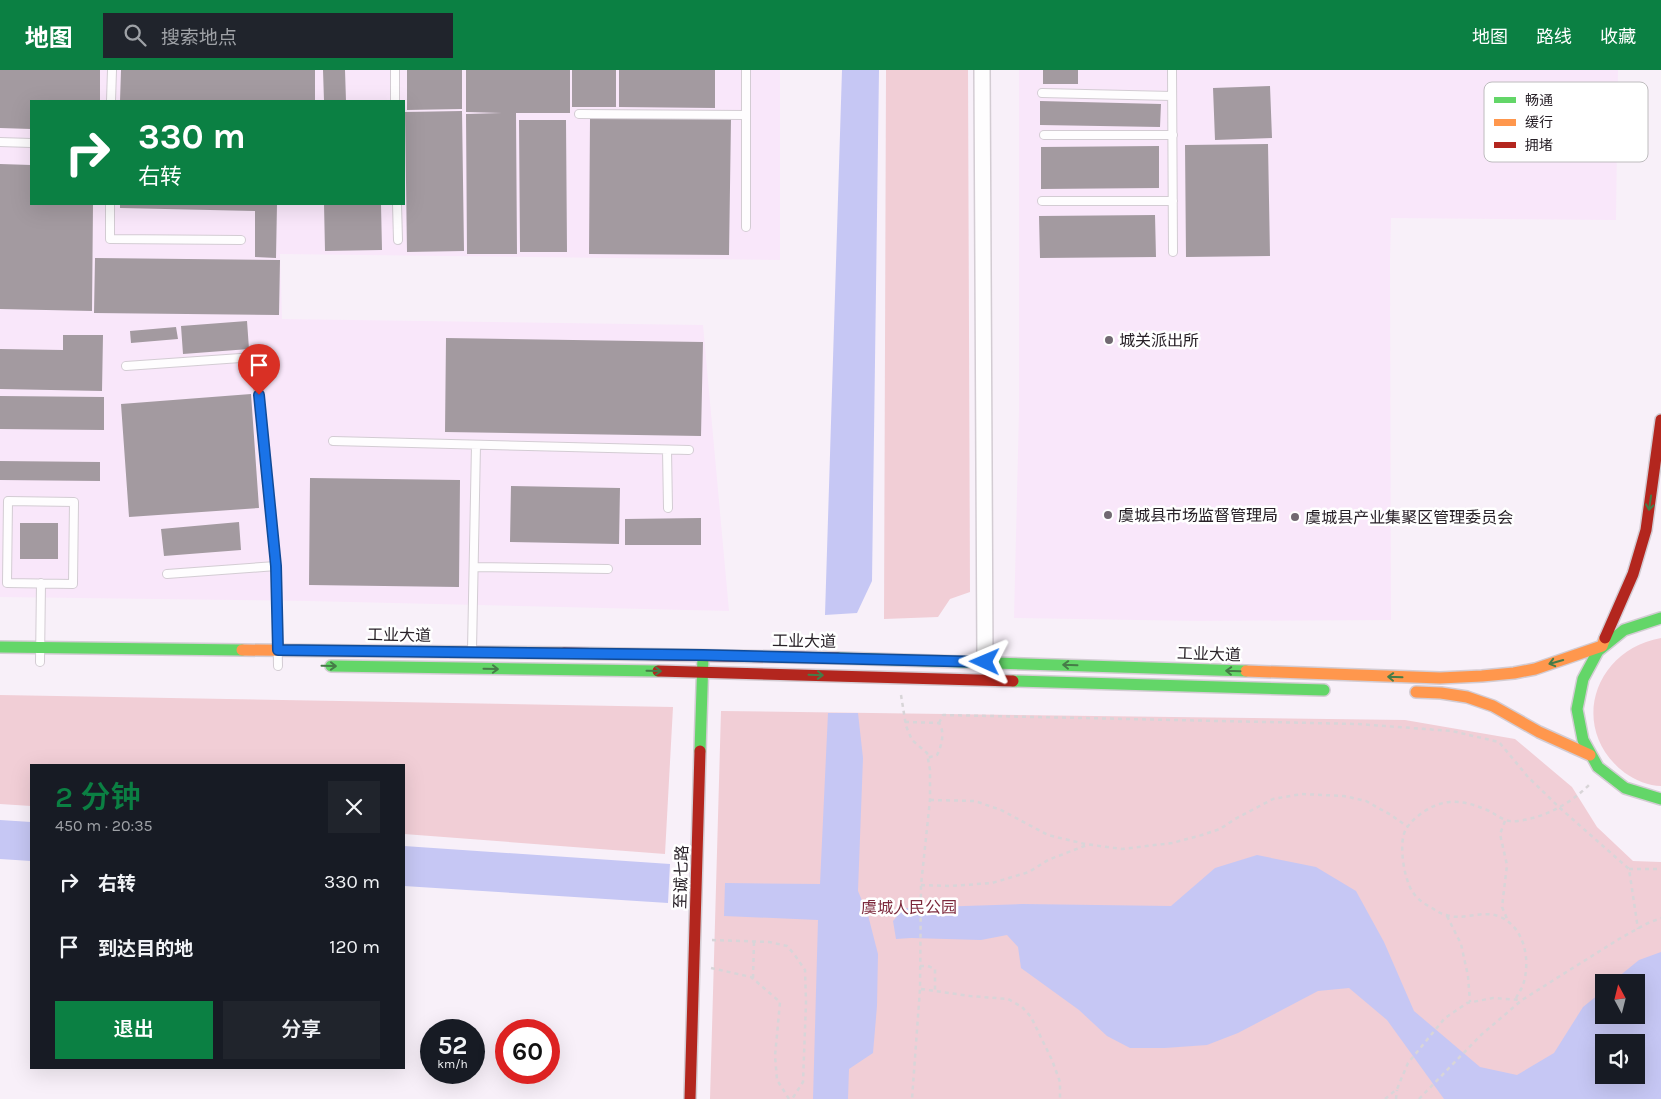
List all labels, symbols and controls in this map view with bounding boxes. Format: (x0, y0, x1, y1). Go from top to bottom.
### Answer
search box (103, 13, 453, 58)
icon: search (121, 21, 149, 49)
text: 地图 (25, 24, 73, 52)
text: 地图 (1472, 26, 1508, 48)
text: 路线 (1536, 26, 1572, 48)
text: 收藏 (1600, 26, 1636, 48)
text: 搜索地点 (161, 27, 237, 49)
legend (1484, 82, 1648, 162)
text: 畅通 (1525, 92, 1553, 109)
text: 缓行 (1525, 114, 1553, 131)
text: 330 m (138, 116, 246, 157)
icon: right (55, 120, 120, 185)
text: 拥堵 (1525, 137, 1553, 154)
text: 右转 (138, 164, 182, 190)
place label: 城关派出所 (1119, 331, 1199, 350)
marker: 城关派出所 (1103, 334, 1115, 346)
pin (238, 344, 280, 395)
icon: arrive (245, 351, 273, 379)
one-way arrow (1644, 495, 1654, 511)
place label: 虞城县市场监督管理局 (1118, 506, 1278, 525)
place label: 虞城县产业集聚区管理委员会 (1305, 508, 1513, 527)
marker: 虞城县市场监督管理局 (1102, 509, 1114, 521)
marker: 虞城县产业集聚区管理委员会 (1289, 511, 1301, 523)
street label: 工业大道 (367, 625, 431, 645)
street label: 工业大道 (772, 631, 836, 651)
position arrow (958, 635, 1010, 687)
street label: 工业大道 (1177, 643, 1241, 665)
one-way arrow (1548, 658, 1564, 668)
one-way arrow (1063, 660, 1079, 670)
one-way arrow (320, 662, 336, 671)
one-way arrow (482, 664, 499, 674)
one-way arrow (1225, 666, 1242, 676)
one-way arrow (645, 667, 661, 676)
one-way arrow (808, 671, 824, 680)
one-way arrow (1387, 672, 1403, 681)
text: 2 分钟 (55, 779, 140, 815)
button: close (328, 781, 380, 833)
text: 450 m · 20:35 (55, 816, 153, 835)
street label: 至诚七路 (670, 845, 692, 909)
icon: right (55, 868, 83, 896)
text: 330 m (324, 871, 380, 893)
text: 右转 (98, 873, 136, 895)
park label: 虞城人民公园 (861, 898, 957, 917)
icon: arrive (55, 933, 83, 961)
text: 120 m (329, 936, 380, 958)
text: 到达目的地 (98, 938, 193, 960)
north arrow (1595, 974, 1645, 1024)
map controls (1595, 974, 1645, 1084)
button: 退出 (55, 1001, 213, 1059)
button: 分享 (223, 1001, 380, 1059)
speed limit sign: 60 (495, 1019, 560, 1084)
text: 52 (438, 1031, 467, 1060)
button: sound (1595, 1034, 1645, 1084)
text: km/h (437, 1057, 468, 1071)

